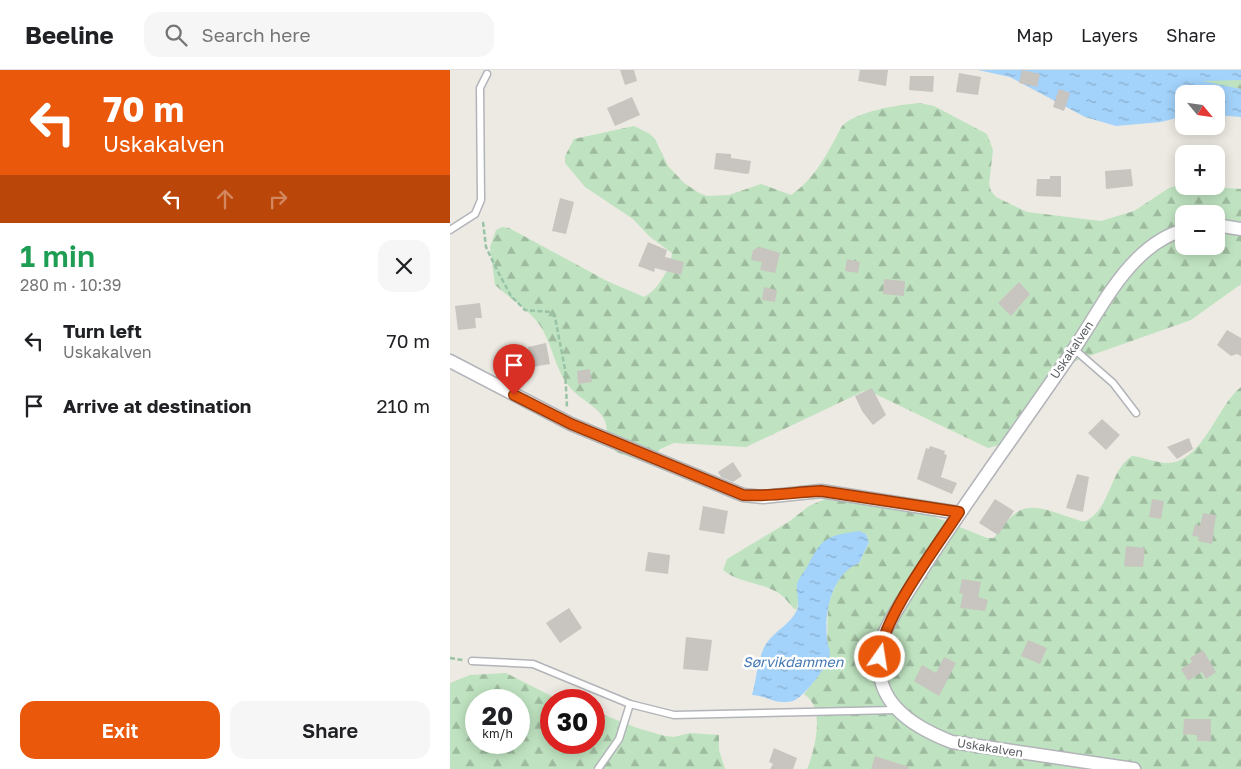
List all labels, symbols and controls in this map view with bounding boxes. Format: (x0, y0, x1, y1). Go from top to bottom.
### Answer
search box (144, 12, 494, 57)
text: Beeline (25, 20, 114, 49)
icon: search (162, 21, 190, 49)
text: Search here (202, 23, 310, 46)
text: Map (1016, 24, 1053, 46)
text: Layers (1081, 24, 1138, 46)
text: Share (1166, 24, 1216, 46)
north arrow (1175, 85, 1225, 135)
map controls (1175, 85, 1225, 255)
text: 70 m (103, 88, 184, 130)
icon: left (20, 90, 85, 155)
text: Uskakalven (103, 130, 225, 157)
button: + (1175, 145, 1225, 195)
icon: left (158, 185, 186, 213)
icon: ahead (211, 185, 239, 213)
icon: right (264, 185, 292, 213)
button: − (1175, 205, 1225, 255)
text: 1 min (20, 238, 95, 274)
button: close (378, 240, 430, 292)
text: 280 m · 10:39 (20, 275, 121, 295)
street label: Uskakalven (1047, 318, 1096, 381)
text: Turn left (63, 319, 142, 342)
icon: left (20, 327, 48, 355)
text: 70 m (387, 329, 430, 352)
text: Uskakalven (63, 342, 152, 362)
pin (493, 344, 535, 395)
icon: arrive (500, 351, 528, 379)
icon: arrive (20, 392, 48, 420)
text: Arrive at destination (63, 394, 251, 417)
text: 210 m (376, 394, 430, 417)
position arrow (853, 630, 905, 682)
water label: Sørvikdammen (743, 653, 845, 670)
speed limit sign: 30 (540, 689, 605, 754)
text: 20 (482, 700, 513, 731)
button: Exit (20, 701, 220, 759)
button: Share (230, 701, 430, 759)
text: km/h (482, 726, 513, 741)
street label: Uskakalven (956, 735, 1024, 760)

